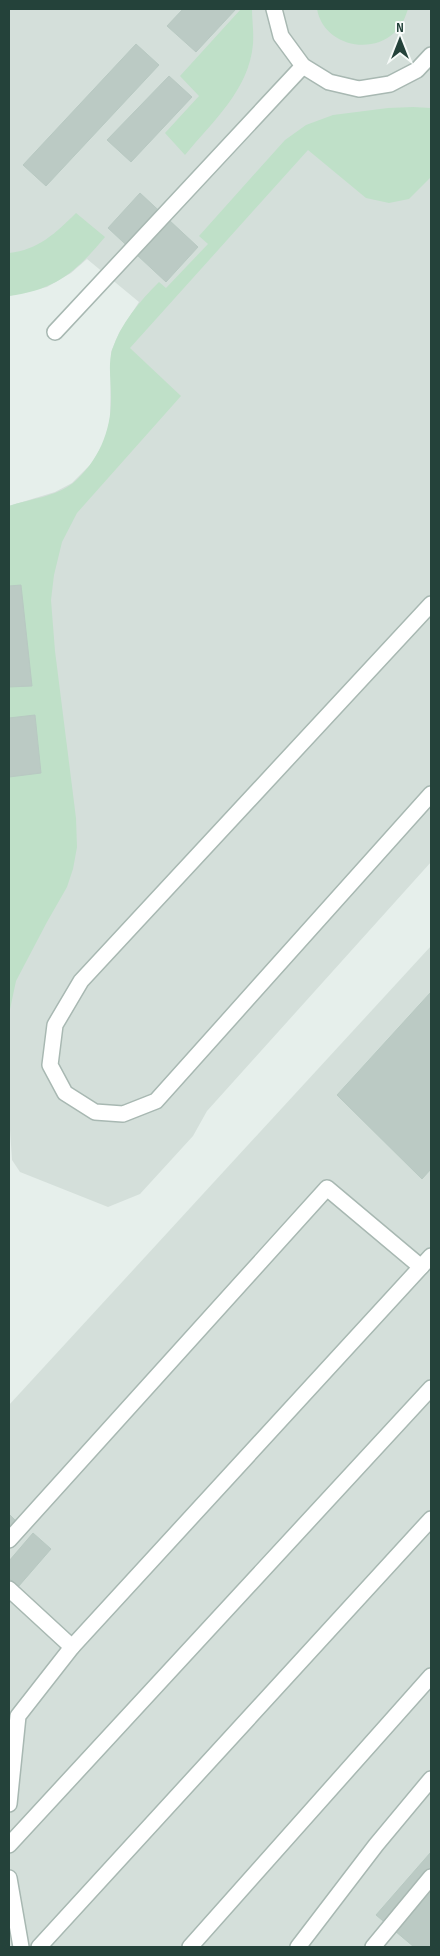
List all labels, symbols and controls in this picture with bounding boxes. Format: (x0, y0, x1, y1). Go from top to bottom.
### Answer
north arrow (375, 15, 425, 65)
text: N (396, 19, 404, 36)

